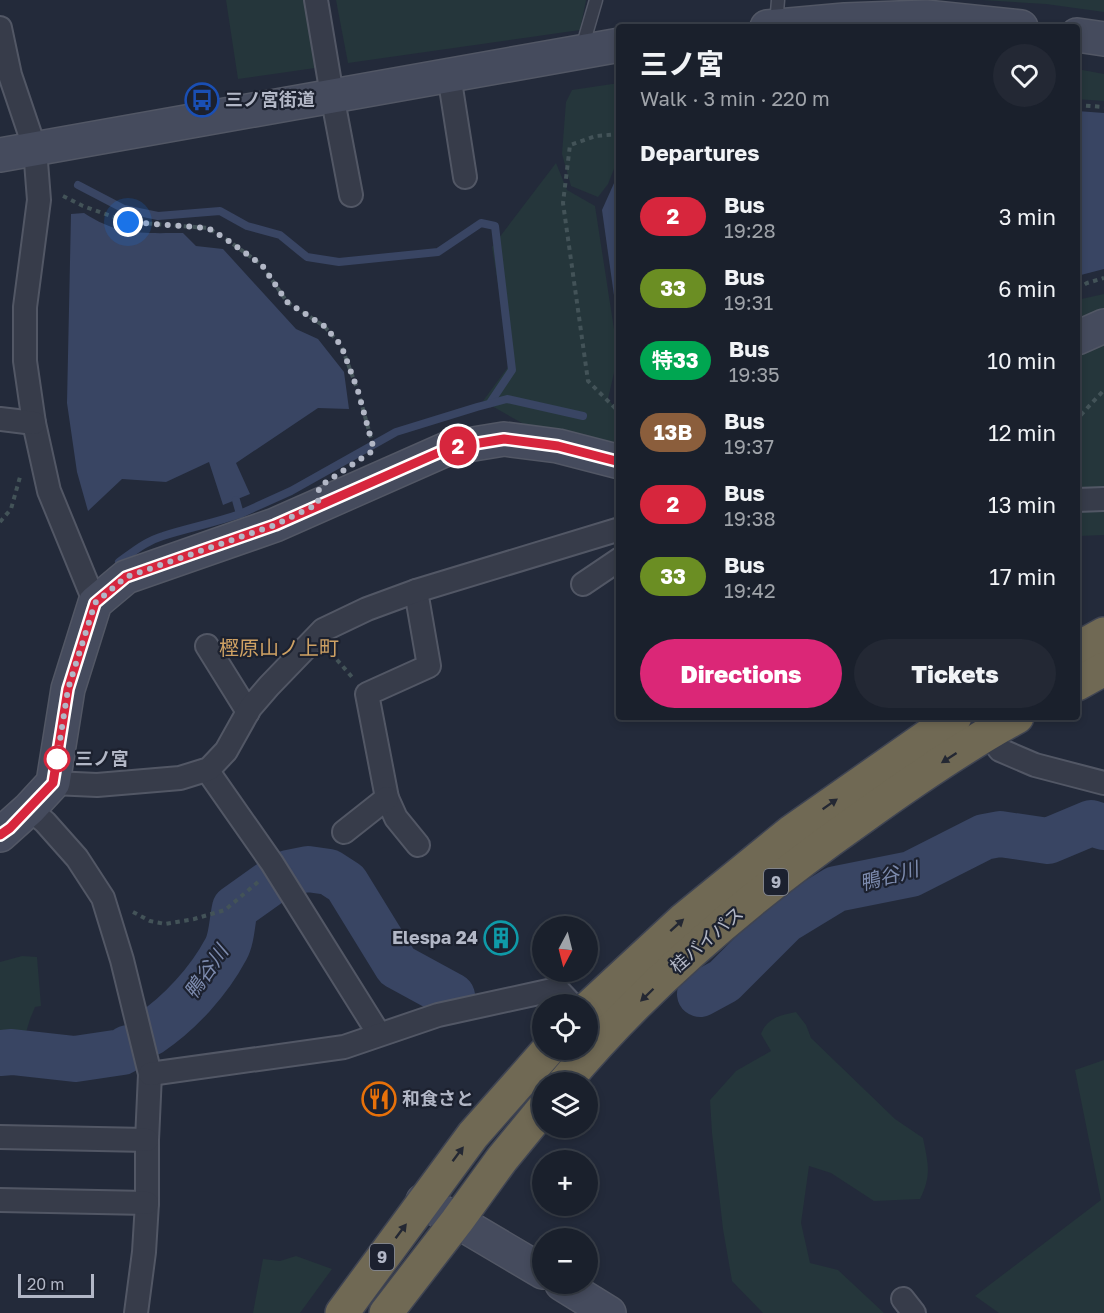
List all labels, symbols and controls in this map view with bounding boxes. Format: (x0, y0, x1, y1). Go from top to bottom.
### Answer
button: heart (993, 44, 1056, 107)
text: 三ノ宮 (640, 47, 724, 80)
bus stop icon: 三ノ宮街道 (184, 82, 220, 118)
text: Walk · 3 min · 220 m (640, 86, 830, 110)
place label: 三ノ宮街道 (225, 88, 315, 110)
text: Departures (640, 139, 759, 166)
text: Bus (724, 191, 765, 218)
text: 2 (667, 203, 679, 229)
text: 3 min (999, 203, 1056, 230)
your location (113, 207, 143, 237)
text: 19:28 (724, 218, 776, 242)
text: Bus (724, 263, 765, 290)
text: 33 (660, 275, 686, 301)
text: 6 min (998, 275, 1056, 302)
text: 19:31 (724, 290, 773, 314)
text: Bus (729, 335, 770, 362)
text: 特33 (652, 347, 699, 373)
text: 10 min (987, 347, 1056, 374)
text: 19:35 (729, 362, 780, 386)
text: Bus (724, 407, 765, 434)
text: 13B (654, 419, 692, 445)
text: 12 min (988, 419, 1056, 446)
line badge: 2 (438, 426, 478, 466)
text: 2 (452, 433, 464, 459)
text: 19:37 (724, 434, 774, 458)
text: Bus (724, 479, 765, 506)
text: 2 (667, 491, 679, 517)
text: 13 min (988, 491, 1056, 518)
text: 19:38 (724, 506, 776, 530)
text: Bus (724, 551, 765, 578)
text: 33 (660, 563, 686, 589)
text: 17 min (989, 563, 1056, 590)
text: 19:42 (724, 578, 776, 602)
district label: 樫原山ノ上町 (219, 635, 339, 659)
button: Directions (640, 639, 842, 708)
button: Tickets (854, 639, 1056, 708)
marker: 三ノ宮 (44, 746, 70, 772)
place label: 三ノ宮 (75, 747, 129, 769)
one-way arrow (941, 752, 957, 764)
one-way arrow (821, 798, 837, 810)
water label: 鴨谷川 (857, 855, 923, 894)
road number: 9 (764, 869, 788, 895)
street label: 桂バイパス (665, 902, 747, 977)
north arrow (532, 916, 598, 982)
map controls (532, 916, 598, 1294)
one-way arrow (669, 919, 684, 932)
building icon: Elespa 24 (483, 920, 519, 956)
place label: Elespa 24 (392, 926, 478, 948)
water label: 鴨谷川 (178, 938, 233, 1003)
one-way arrow (640, 988, 655, 1002)
button: locate (532, 994, 598, 1060)
button: layers (532, 1072, 598, 1138)
restaurant icon: 和食さと (361, 1081, 397, 1117)
place label: 和食さと (402, 1087, 474, 1109)
one-way arrow (452, 1147, 464, 1162)
button: + (532, 1150, 598, 1216)
one-way arrow (394, 1224, 406, 1239)
button: − (532, 1228, 598, 1294)
road number: 9 (370, 1244, 394, 1270)
scale bar (18, 1271, 94, 1298)
text: 20 m (27, 1274, 64, 1294)

